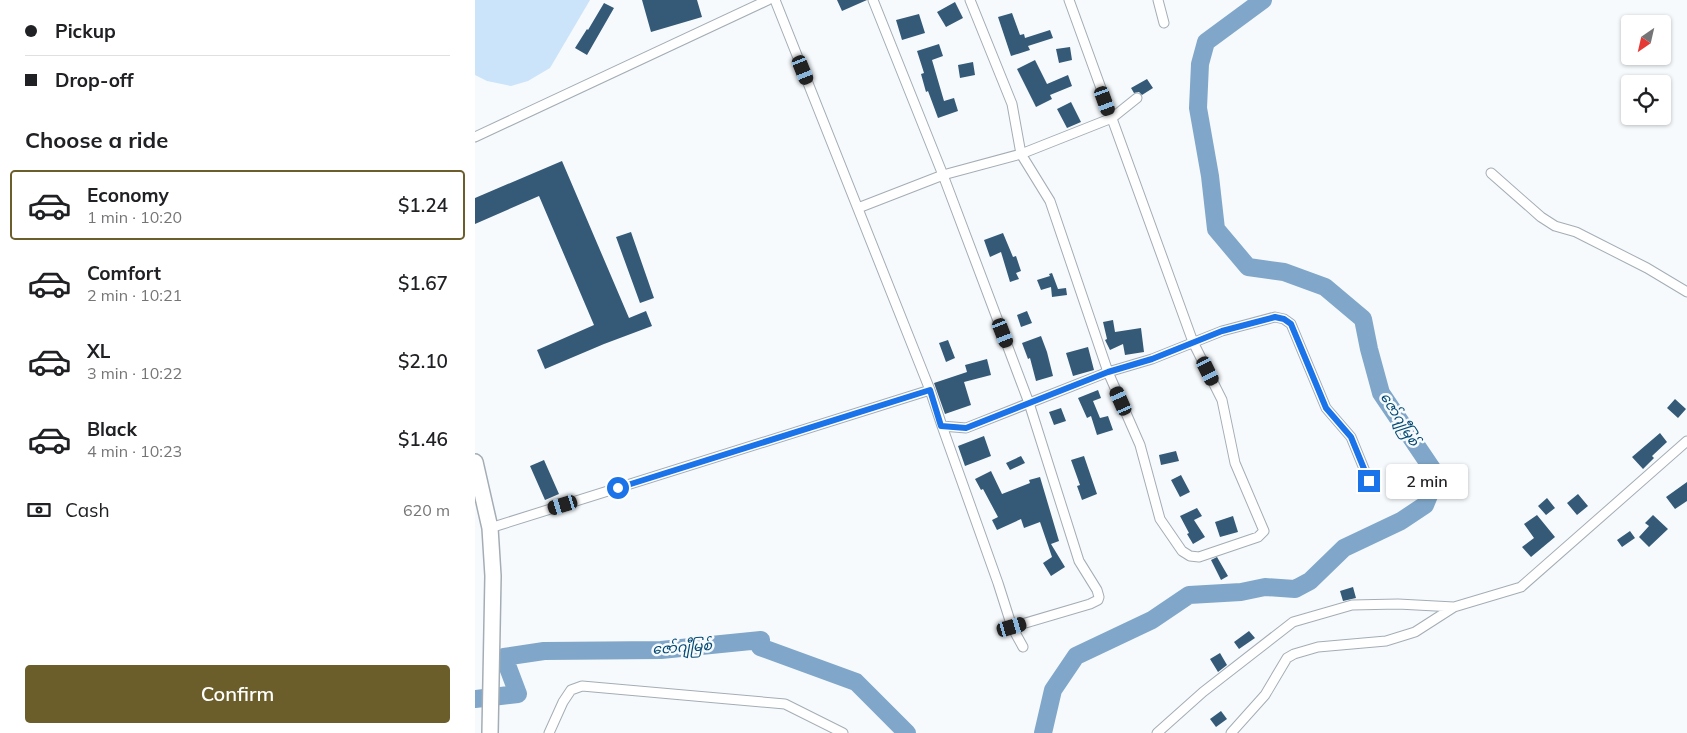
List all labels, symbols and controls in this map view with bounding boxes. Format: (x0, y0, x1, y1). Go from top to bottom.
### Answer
north arrow (1621, 15, 1671, 65)
map controls (1621, 15, 1671, 125)
text: Pickup (55, 19, 116, 43)
car (790, 53, 815, 87)
text: Drop-off (55, 68, 133, 92)
button: locate (1621, 75, 1671, 125)
car (1092, 84, 1117, 118)
text: Choose a ride (25, 126, 168, 154)
icon: car (27, 183, 72, 228)
text: Economy (87, 183, 169, 207)
text: $1.24 (398, 193, 448, 217)
text: 1 min · 10:20 (87, 207, 182, 227)
icon: car (27, 261, 72, 306)
text: Comfort (87, 261, 161, 285)
text: $1.67 (398, 271, 448, 295)
text: 2 min · 10:21 (87, 285, 182, 305)
car (990, 316, 1015, 350)
icon: car (27, 339, 72, 384)
text: XL (87, 339, 110, 363)
text: $2.10 (398, 349, 448, 373)
car (1194, 354, 1221, 388)
text: 3 min · 10:22 (87, 363, 182, 383)
car (1108, 384, 1133, 418)
water label: ဇော်ဂျီမြစ် (1374, 388, 1425, 452)
icon: car (27, 417, 72, 462)
text: Black (87, 417, 137, 441)
text: $1.46 (398, 427, 448, 451)
text: 4 min · 10:23 (87, 441, 182, 461)
callout: 2 min (1387, 464, 1469, 498)
route end (1358, 470, 1380, 492)
text: 2 min (1406, 471, 1448, 491)
route start (607, 477, 629, 499)
car (546, 493, 579, 517)
icon: cash (25, 496, 53, 524)
text: Cash (65, 498, 110, 522)
text: 620 m (403, 500, 450, 520)
car (995, 616, 1028, 638)
water label: ဇော်ဂျီမြစ် (652, 635, 714, 661)
button: Confirm (25, 665, 450, 723)

